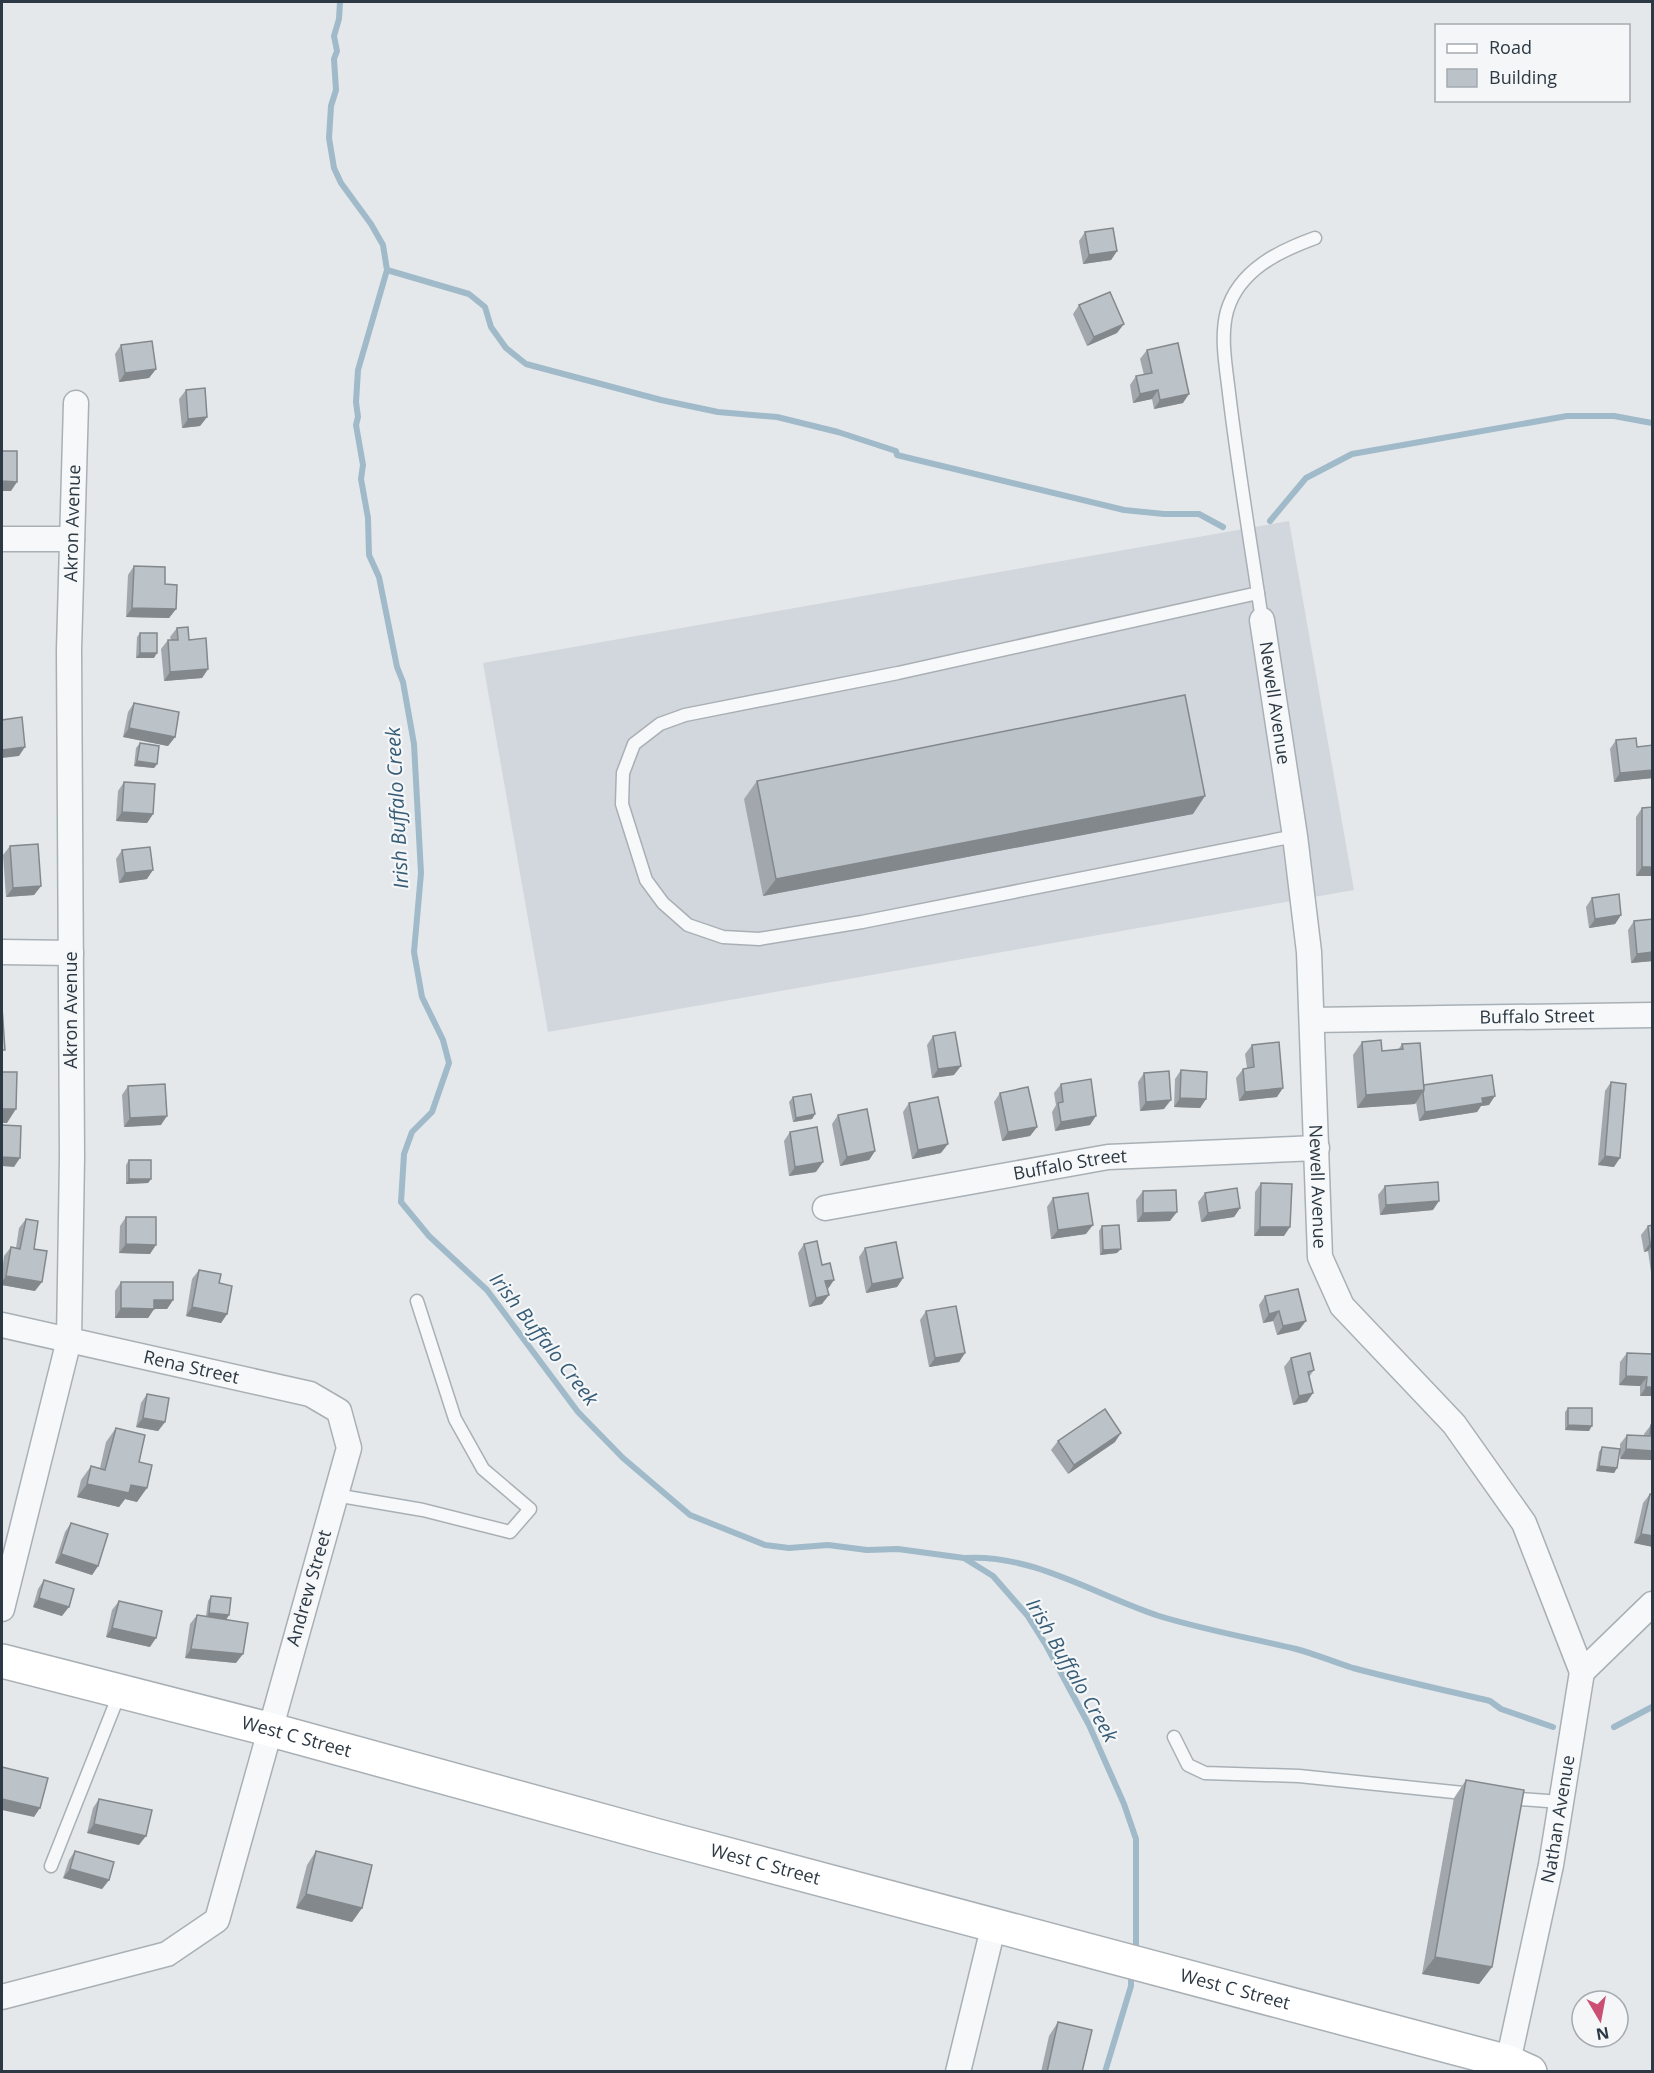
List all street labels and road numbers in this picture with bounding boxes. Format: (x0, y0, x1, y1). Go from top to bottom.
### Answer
street label: Akron Avenue (58, 464, 85, 582)
street label: Newell Avenue (1254, 640, 1297, 766)
street label: Akron Avenue (58, 951, 82, 1069)
street label: Buffalo Street (1479, 1003, 1595, 1029)
street label: Newell Avenue (1304, 1124, 1333, 1249)
street label: Buffalo Street (1011, 1143, 1127, 1185)
street label: Rena Street (141, 1344, 242, 1389)
street label: Andrew Street (280, 1527, 336, 1649)
street label: West C Street (239, 1710, 354, 1762)
street label: Nathan Avenue (1534, 1753, 1579, 1885)
street label: West C Street (708, 1837, 823, 1890)
street label: West C Street (1178, 1962, 1293, 2015)

